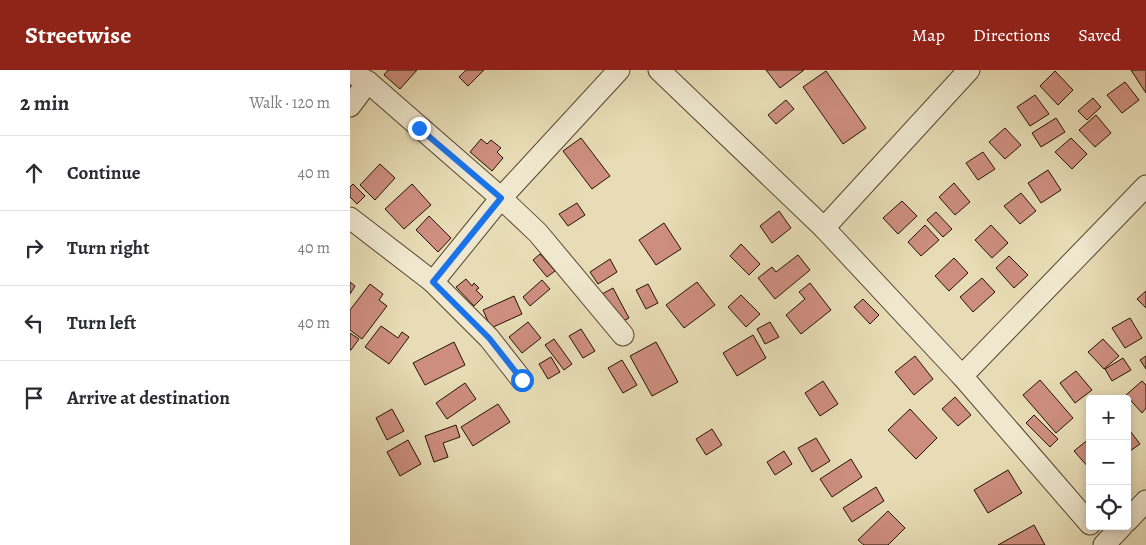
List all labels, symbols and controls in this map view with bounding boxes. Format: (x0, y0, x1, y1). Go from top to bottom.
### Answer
text: Streetwise (25, 19, 131, 51)
text: Map (912, 23, 945, 47)
text: Directions (973, 23, 1050, 47)
text: Saved (1078, 23, 1121, 47)
text: 2 min (20, 89, 69, 117)
text: Walk · 120 m (249, 92, 330, 114)
route end (408, 117, 431, 140)
icon: ahead (20, 159, 48, 187)
text: Continue (67, 160, 141, 186)
text: 40 m (298, 162, 330, 184)
icon: right (20, 234, 48, 262)
text: Turn right (67, 235, 149, 261)
text: 40 m (298, 237, 330, 259)
icon: left (20, 309, 48, 337)
text: Turn left (67, 310, 136, 336)
text: 40 m (298, 312, 330, 334)
route start (511, 369, 534, 392)
icon: arrive (20, 384, 48, 412)
text: Arrive at destination (67, 385, 230, 411)
map controls (1086, 395, 1131, 530)
button: + (1086, 395, 1131, 440)
button: − (1086, 440, 1131, 485)
button: locate (1086, 485, 1131, 530)

